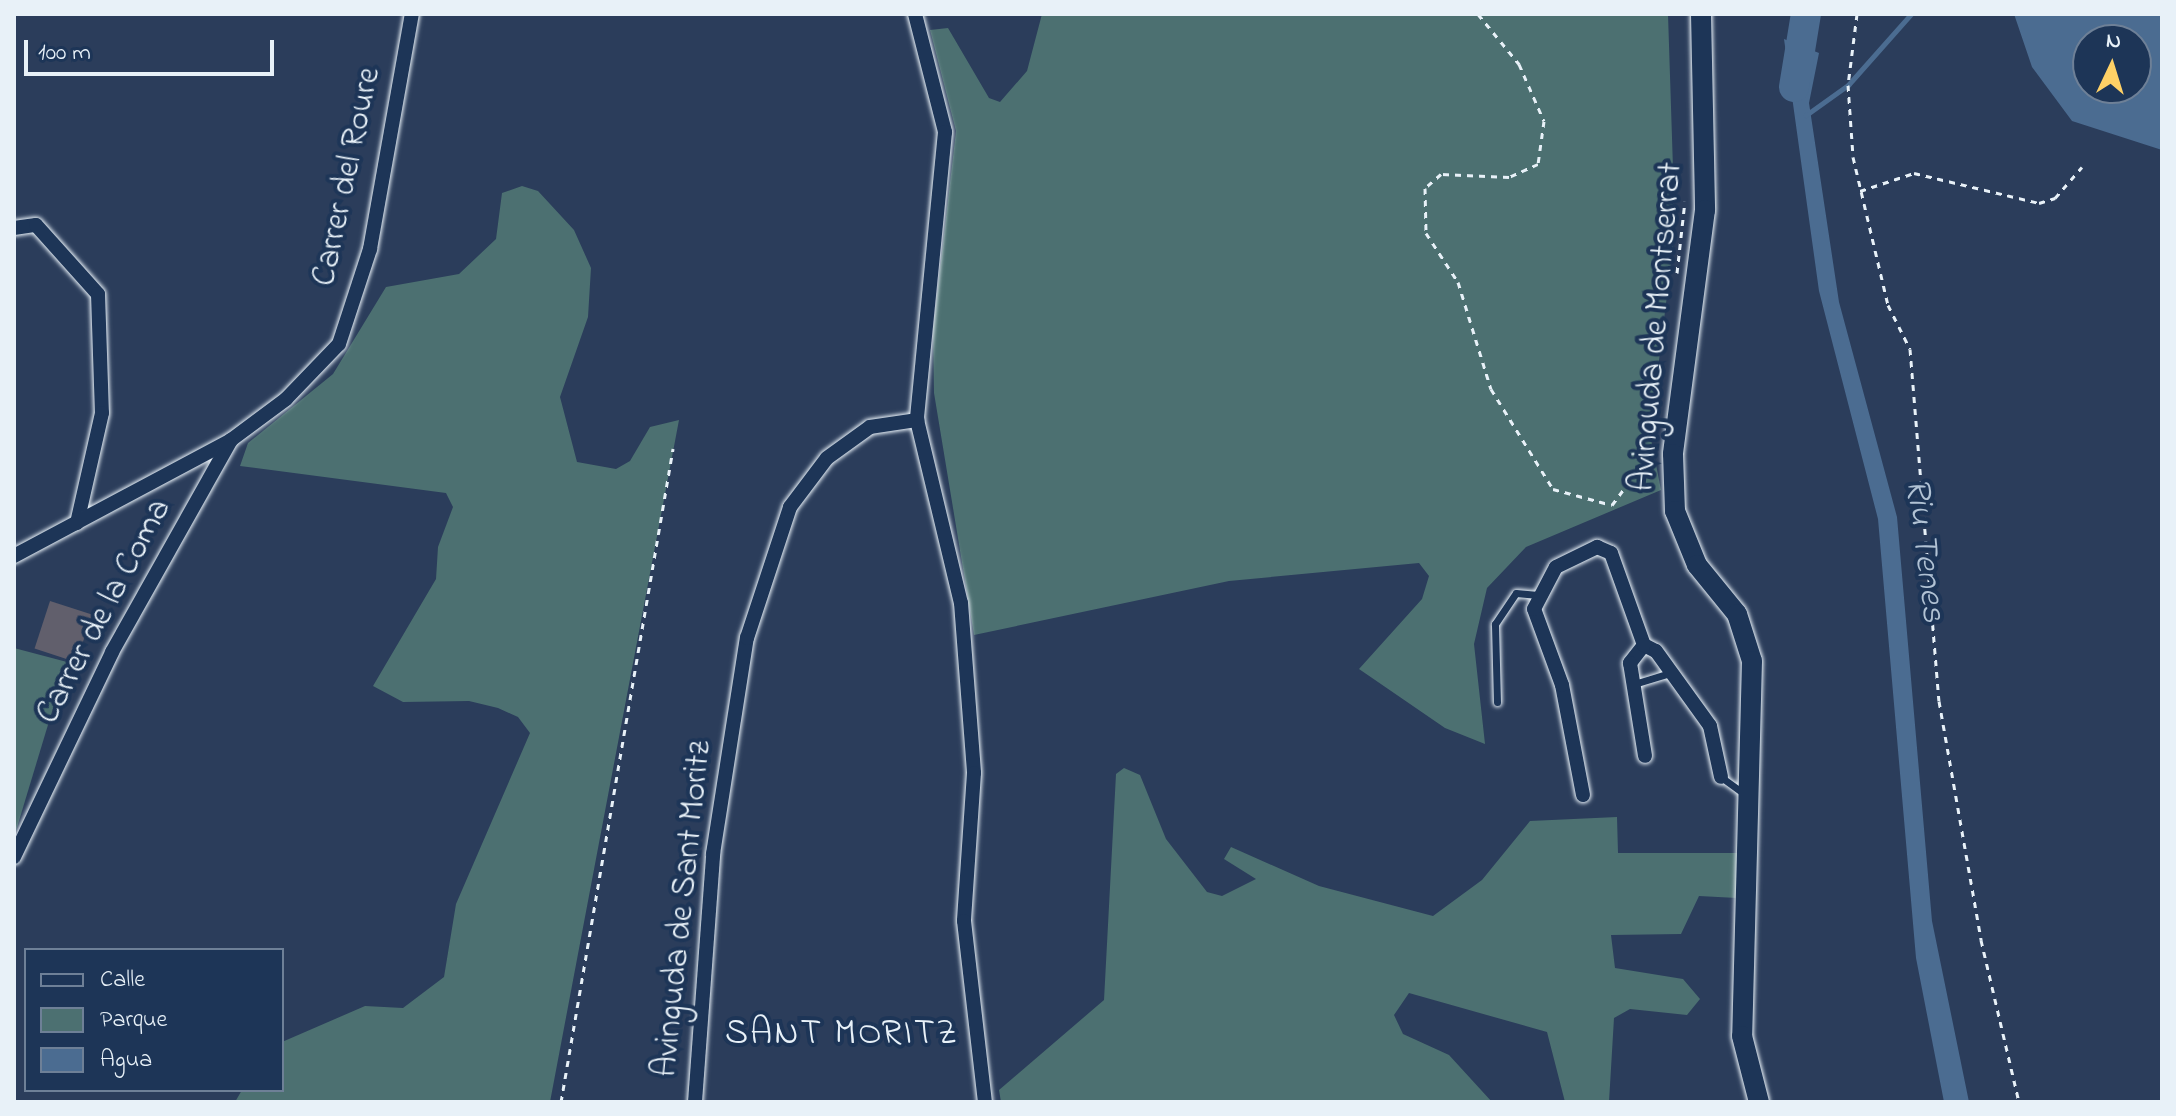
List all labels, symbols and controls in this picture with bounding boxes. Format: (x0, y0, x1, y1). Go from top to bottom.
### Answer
scale bar (28, 24, 278, 74)
north arrow (2072, 24, 2152, 104)
text: N (2105, 26, 2122, 59)
text: 100 m (38, 36, 91, 71)
street label: Carrer del Roure (305, 64, 391, 290)
street label: Avinguda de Montserrat (1623, 161, 1693, 493)
water label: Riu Tenes (1894, 475, 1954, 625)
street label: Carrer de la Coma (29, 493, 181, 731)
street label: Avinguda de Sant Moritz (646, 739, 722, 1079)
legend (24, 948, 284, 1092)
text: Calle (100, 963, 145, 998)
text: Parque (100, 1003, 167, 1038)
district label: SANT MORITZ (725, 1013, 959, 1057)
text: Agua (100, 1043, 152, 1078)

